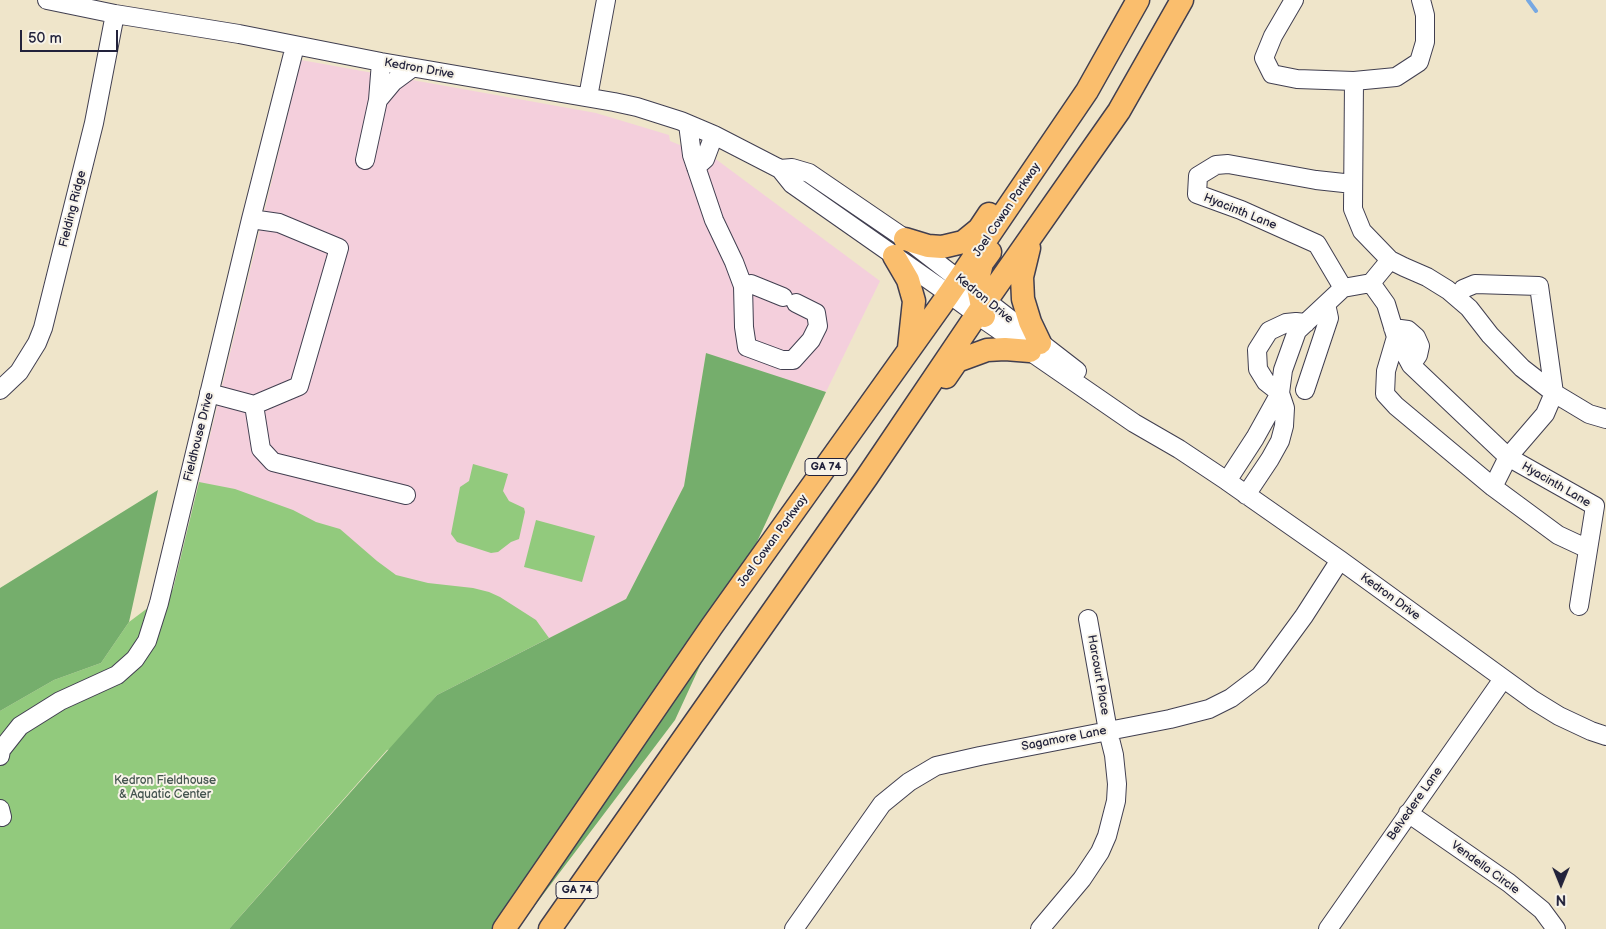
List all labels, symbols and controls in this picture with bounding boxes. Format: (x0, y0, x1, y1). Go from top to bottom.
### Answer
scale bar (22, 20, 120, 52)
text: 50 m (28, 29, 62, 48)
street label: Kedron Drive (383, 56, 455, 82)
street label: Joel Cowan Parkway (970, 160, 1044, 260)
street label: Fielding Ridge (57, 169, 89, 249)
street label: Hyacinth Lane (1201, 191, 1279, 233)
street label: Kedron Drive (952, 271, 1016, 327)
street label: Fieldhouse Drive (181, 391, 217, 483)
road number: GA 74 (805, 458, 847, 476)
street label: Hyacinth Lane (1519, 459, 1593, 511)
street label: Joel Cowan Parkway (735, 492, 811, 590)
street label: Kedron Drive (1357, 570, 1423, 624)
street label: Harcourt Place (1084, 634, 1112, 716)
street label: Sagamore Lane (1020, 724, 1108, 754)
street label: Belvedere Lane (1384, 764, 1446, 844)
park label: Kedron Fieldhouse & Aquatic Center (114, 774, 216, 802)
street label: Vendella Circle (1448, 838, 1522, 898)
north arrow (1536, 859, 1586, 909)
road number: GA 74 (556, 882, 598, 898)
text: N (1556, 891, 1566, 908)

